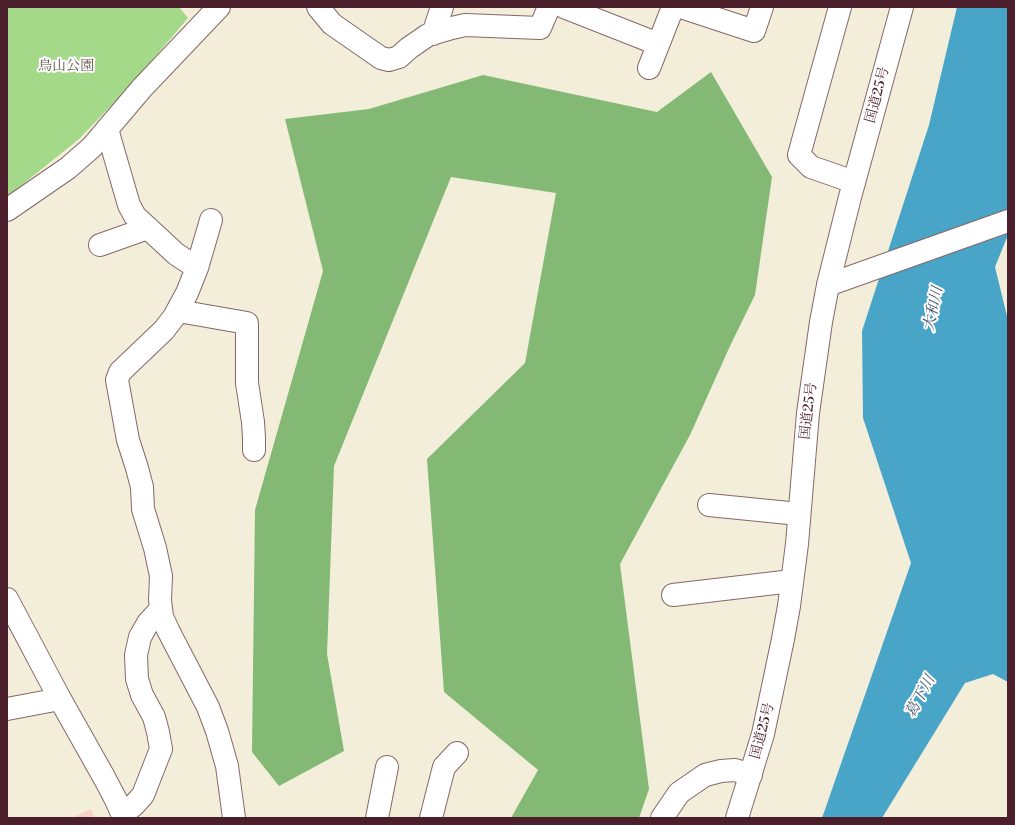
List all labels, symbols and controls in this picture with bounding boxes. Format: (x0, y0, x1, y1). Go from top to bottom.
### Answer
park label: 烏山公園 (38, 59, 94, 75)
street label: 国道25号 (862, 65, 894, 125)
water label: 大和川 (921, 285, 947, 333)
street label: 国道25号 (797, 381, 821, 441)
water label: 葛下川 (902, 673, 940, 721)
street label: 国道25号 (747, 701, 779, 761)

